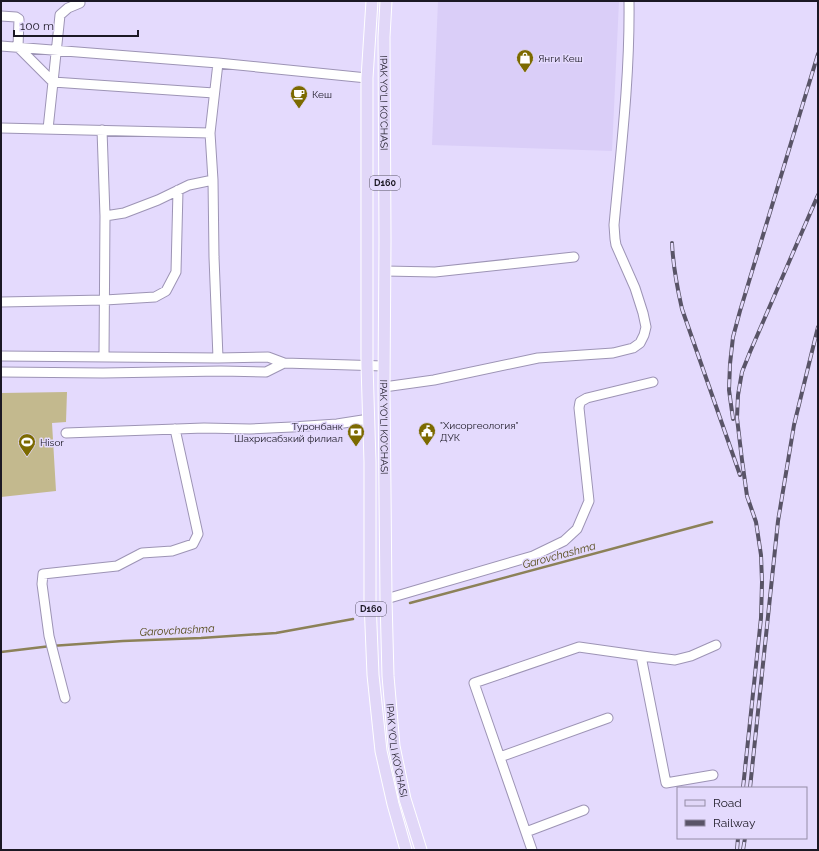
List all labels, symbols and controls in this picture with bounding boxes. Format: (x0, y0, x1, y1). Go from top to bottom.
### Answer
scale bar (14, 12, 138, 38)
text: 100 m (20, 19, 54, 33)
shop icon: Янги Кеш (515, 48, 535, 73)
place label: Янги Кеш (538, 53, 583, 64)
street label: IPAK YO'LI KO'CHASI (378, 55, 390, 150)
cafe icon: Кеш (289, 84, 309, 109)
place label: Кеш (312, 89, 332, 100)
road number: D160 (370, 176, 400, 190)
street label: IPAK YO'LI KO'CHASI (378, 379, 390, 474)
place label: "Хисоргеология" ДУК (440, 420, 518, 443)
place label: Туронбанк Шахрисабзкий филиал (234, 421, 343, 444)
public building icon: "Хисоргеология" ДУК (417, 421, 437, 446)
bank icon: Туронбанк Шахрисабзкий филиал (346, 422, 366, 447)
sports icon: Hisor (17, 432, 37, 457)
place label: Hisor (40, 437, 64, 448)
water label: Garovchashma (521, 539, 598, 571)
road number: D160 (356, 602, 386, 616)
water label: Garovchashma (139, 622, 215, 639)
street label: IPAK YO'LI KO'CHASI (384, 703, 409, 798)
legend (677, 787, 807, 839)
text: Road (713, 796, 742, 810)
text: Railway (713, 816, 756, 830)

